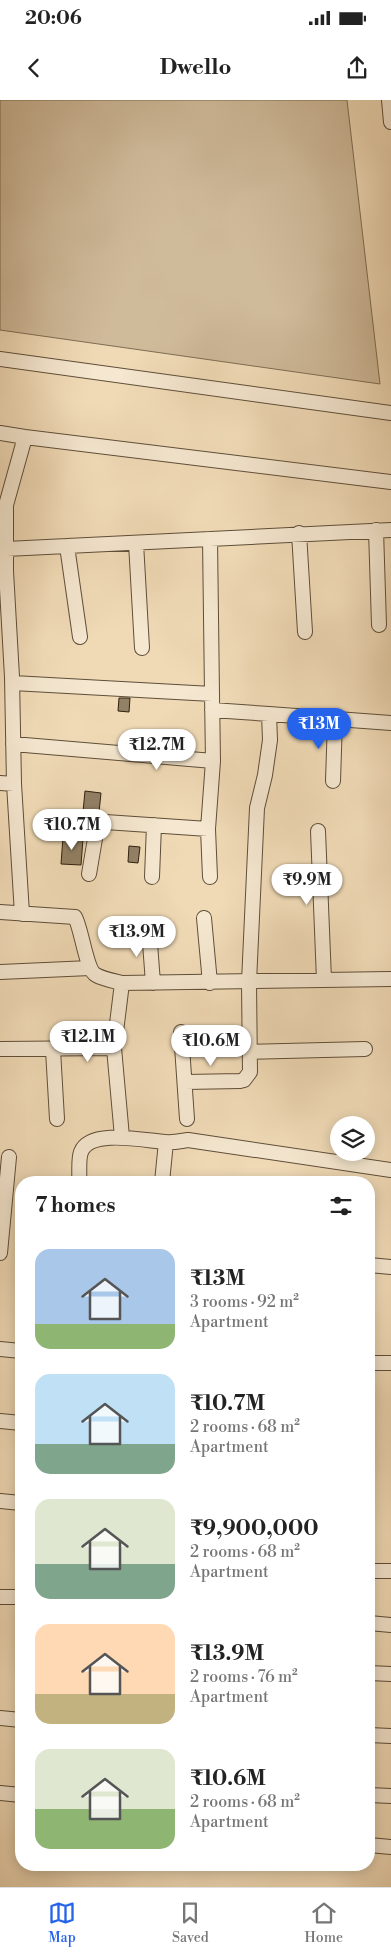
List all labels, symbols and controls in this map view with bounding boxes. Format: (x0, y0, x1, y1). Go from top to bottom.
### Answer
text: 20:06 (25, 6, 82, 30)
icon: back (20, 54, 48, 82)
text: Dwello (160, 54, 231, 81)
icon: share (343, 54, 371, 82)
pin: ₹13M (289, 708, 349, 750)
text: ₹13M (298, 714, 340, 734)
pin: ₹12.7M (116, 728, 198, 771)
text: ₹12.7M (129, 735, 185, 755)
pin: ₹10.7M (31, 808, 113, 851)
text: ₹10.7M (43, 815, 101, 835)
pin: ₹9.9M (272, 864, 342, 906)
text: ₹9.9M (282, 870, 332, 890)
pin: ₹13.9M (96, 916, 178, 958)
text: ₹13.9M (109, 922, 165, 942)
pin: ₹12.1M (47, 1020, 129, 1063)
pin: ₹10.6M (170, 1024, 252, 1067)
text: ₹12.1M (61, 1027, 115, 1047)
text: ₹10.6M (182, 1031, 240, 1051)
map controls (330, 1116, 375, 1161)
button: layers (330, 1116, 375, 1161)
icon: filters (327, 1192, 355, 1220)
text: 7 homes (35, 1193, 116, 1219)
text: ₹13M (190, 1266, 245, 1292)
icon: home (75, 1269, 135, 1329)
text: 3 rooms · 92 m² (190, 1292, 299, 1312)
text: Apartment (190, 1312, 269, 1332)
text: ₹10.7M (190, 1391, 265, 1417)
icon: home (75, 1394, 135, 1454)
text: 2 rooms · 68 m² (190, 1417, 300, 1437)
text: Apartment (190, 1437, 269, 1457)
text: ₹9,900,000 (190, 1516, 318, 1542)
icon: home (75, 1519, 135, 1579)
text: 2 rooms · 68 m² (190, 1542, 300, 1562)
text: Apartment (190, 1562, 269, 1582)
text: ₹13.9M (190, 1641, 264, 1667)
icon: home (75, 1644, 135, 1704)
text: 2 rooms · 76 m² (190, 1667, 298, 1687)
text: Apartment (190, 1687, 269, 1707)
text: ₹10.6M (190, 1766, 266, 1792)
icon: home (75, 1769, 135, 1829)
text: 2 rooms · 68 m² (190, 1792, 300, 1812)
text: Apartment (190, 1812, 269, 1832)
tab: Map (48, 1899, 76, 1947)
tab: Saved (172, 1899, 209, 1947)
tab: Home (305, 1899, 343, 1947)

